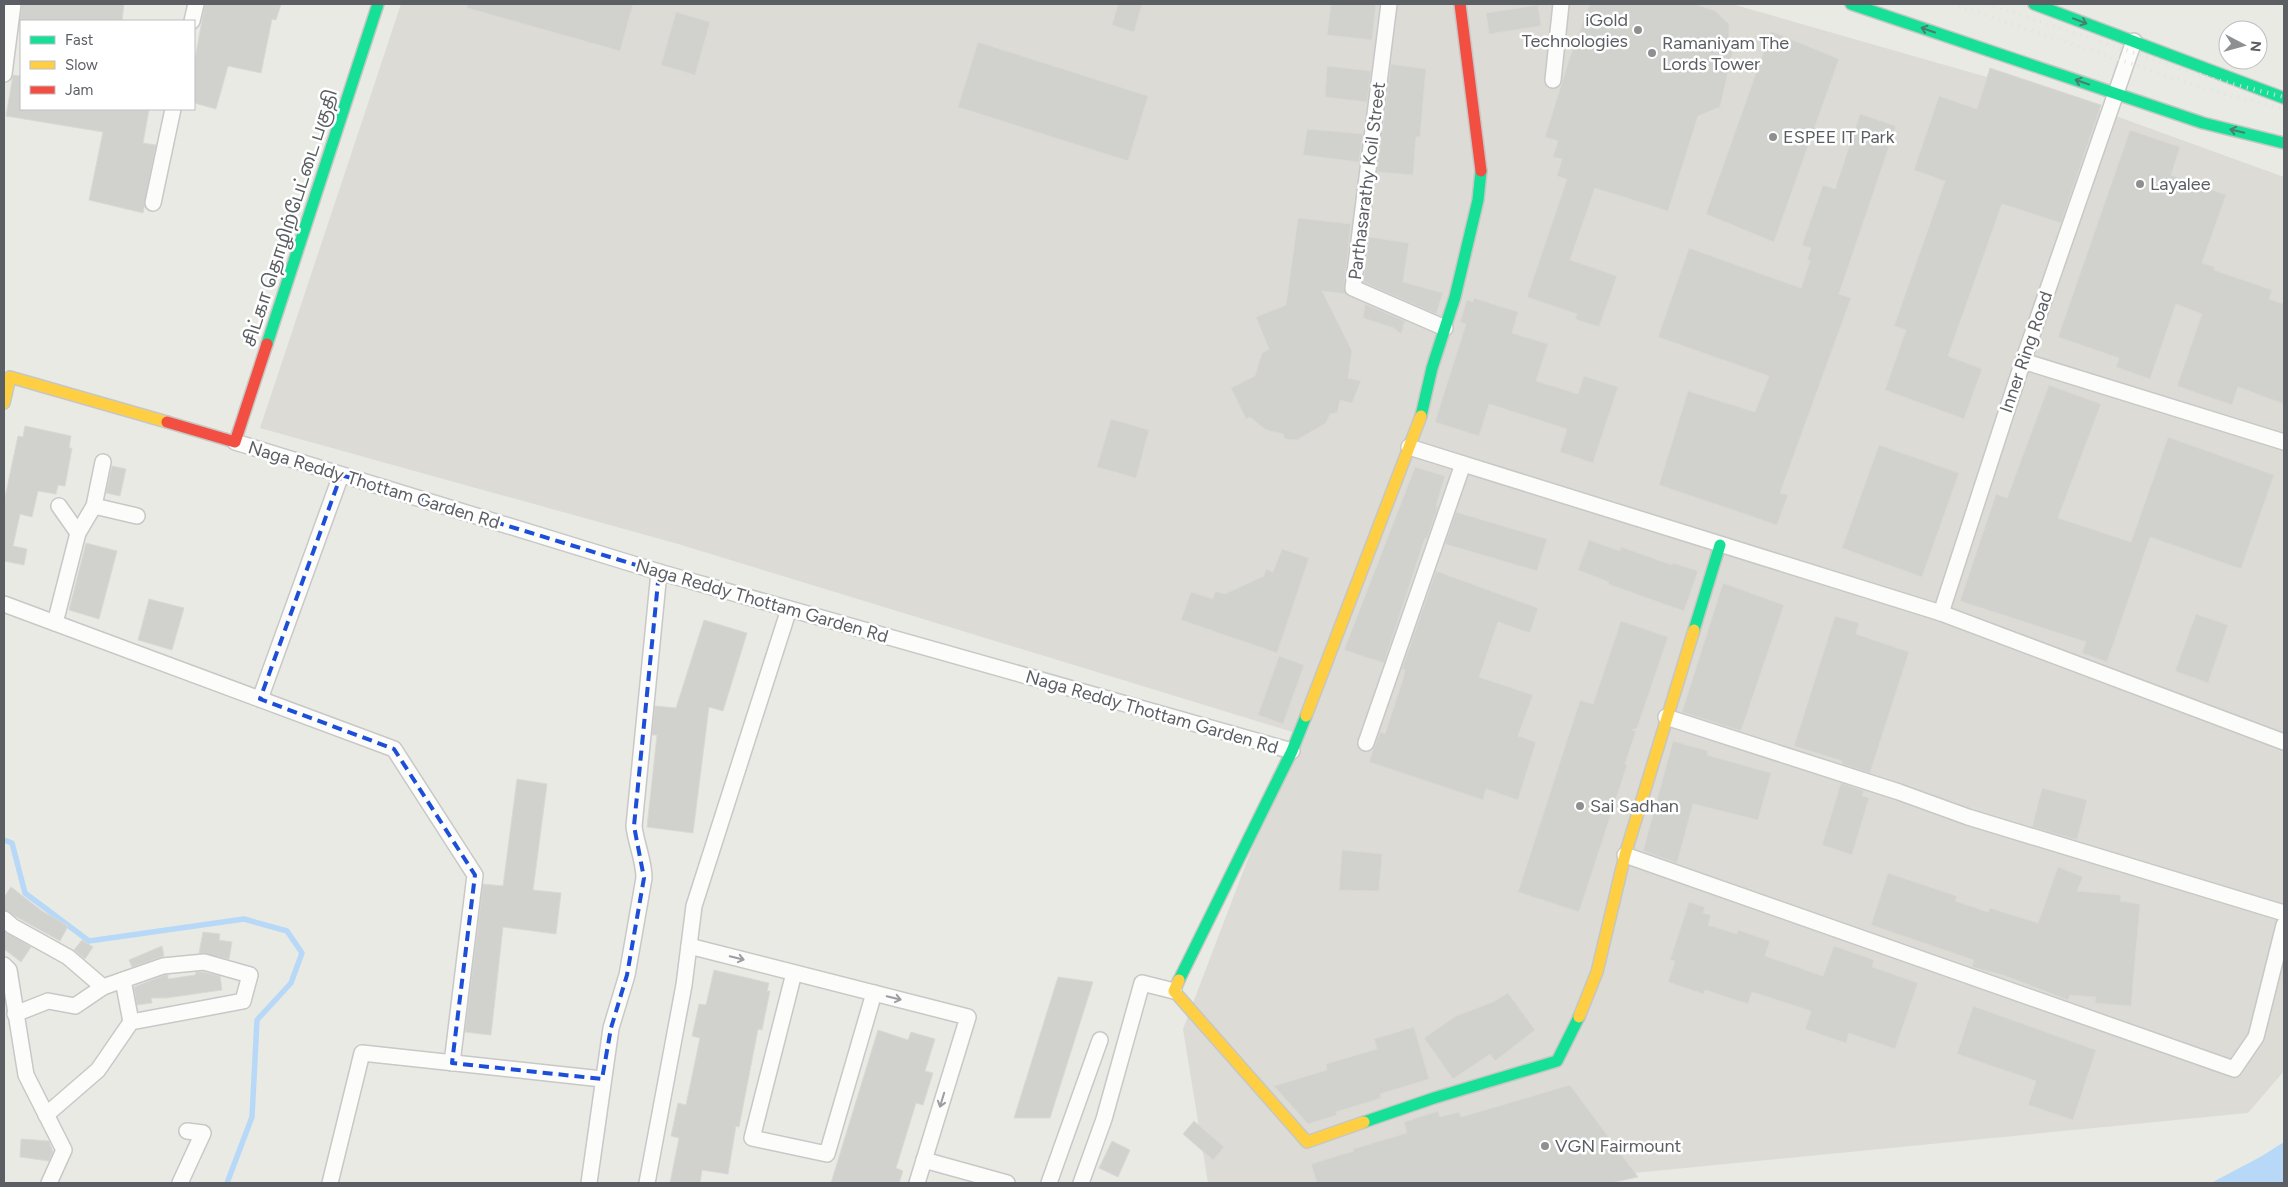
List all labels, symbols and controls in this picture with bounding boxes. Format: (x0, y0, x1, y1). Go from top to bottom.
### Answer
place label: iGold Technologies (1522, 9, 1628, 52)
one-way arrow (2071, 17, 2087, 26)
legend (20, 20, 195, 110)
north arrow (2218, 20, 2268, 70)
marker: iGold Technologies (1632, 24, 1644, 36)
one-way arrow (1921, 25, 1937, 34)
text: Fast (65, 31, 94, 49)
place label: Ramaniyam The Lords Tower (1662, 32, 1789, 75)
text: N (2246, 40, 2264, 53)
marker: Ramaniyam The Lords Tower (1646, 47, 1658, 59)
text: Slow (65, 56, 98, 74)
one-way arrow (2075, 77, 2090, 86)
text: Jam (65, 81, 93, 99)
street label: Parthasarathy Koil Street (1344, 81, 1390, 281)
street label: சிட்கா தொழிற்பேட்டை பகுதி (238, 87, 344, 350)
place label: ESPEE IT Park (1783, 126, 1895, 148)
one-way arrow (2229, 126, 2245, 136)
marker: ESPEE IT Park (1767, 131, 1779, 143)
place label: Layalee (2150, 173, 2211, 195)
marker: Layalee (2134, 178, 2146, 190)
street label: Inner Ring Road (1995, 288, 2057, 416)
street label: Naga Reddy Thottam Garden Rd (246, 436, 502, 534)
street label: Naga Reddy Thottam Garden Rd (633, 554, 891, 648)
street label: Naga Reddy Thottam Garden Rd (1023, 665, 1281, 759)
place label: Sai Sadhan (1590, 795, 1679, 817)
marker: Sai Sadhan (1574, 800, 1586, 812)
one-way arrow (728, 954, 744, 963)
one-way arrow (886, 994, 902, 1003)
one-way arrow (937, 1091, 947, 1107)
place label: VGN Fairmount (1555, 1135, 1681, 1157)
marker: VGN Fairmount (1539, 1140, 1551, 1152)

